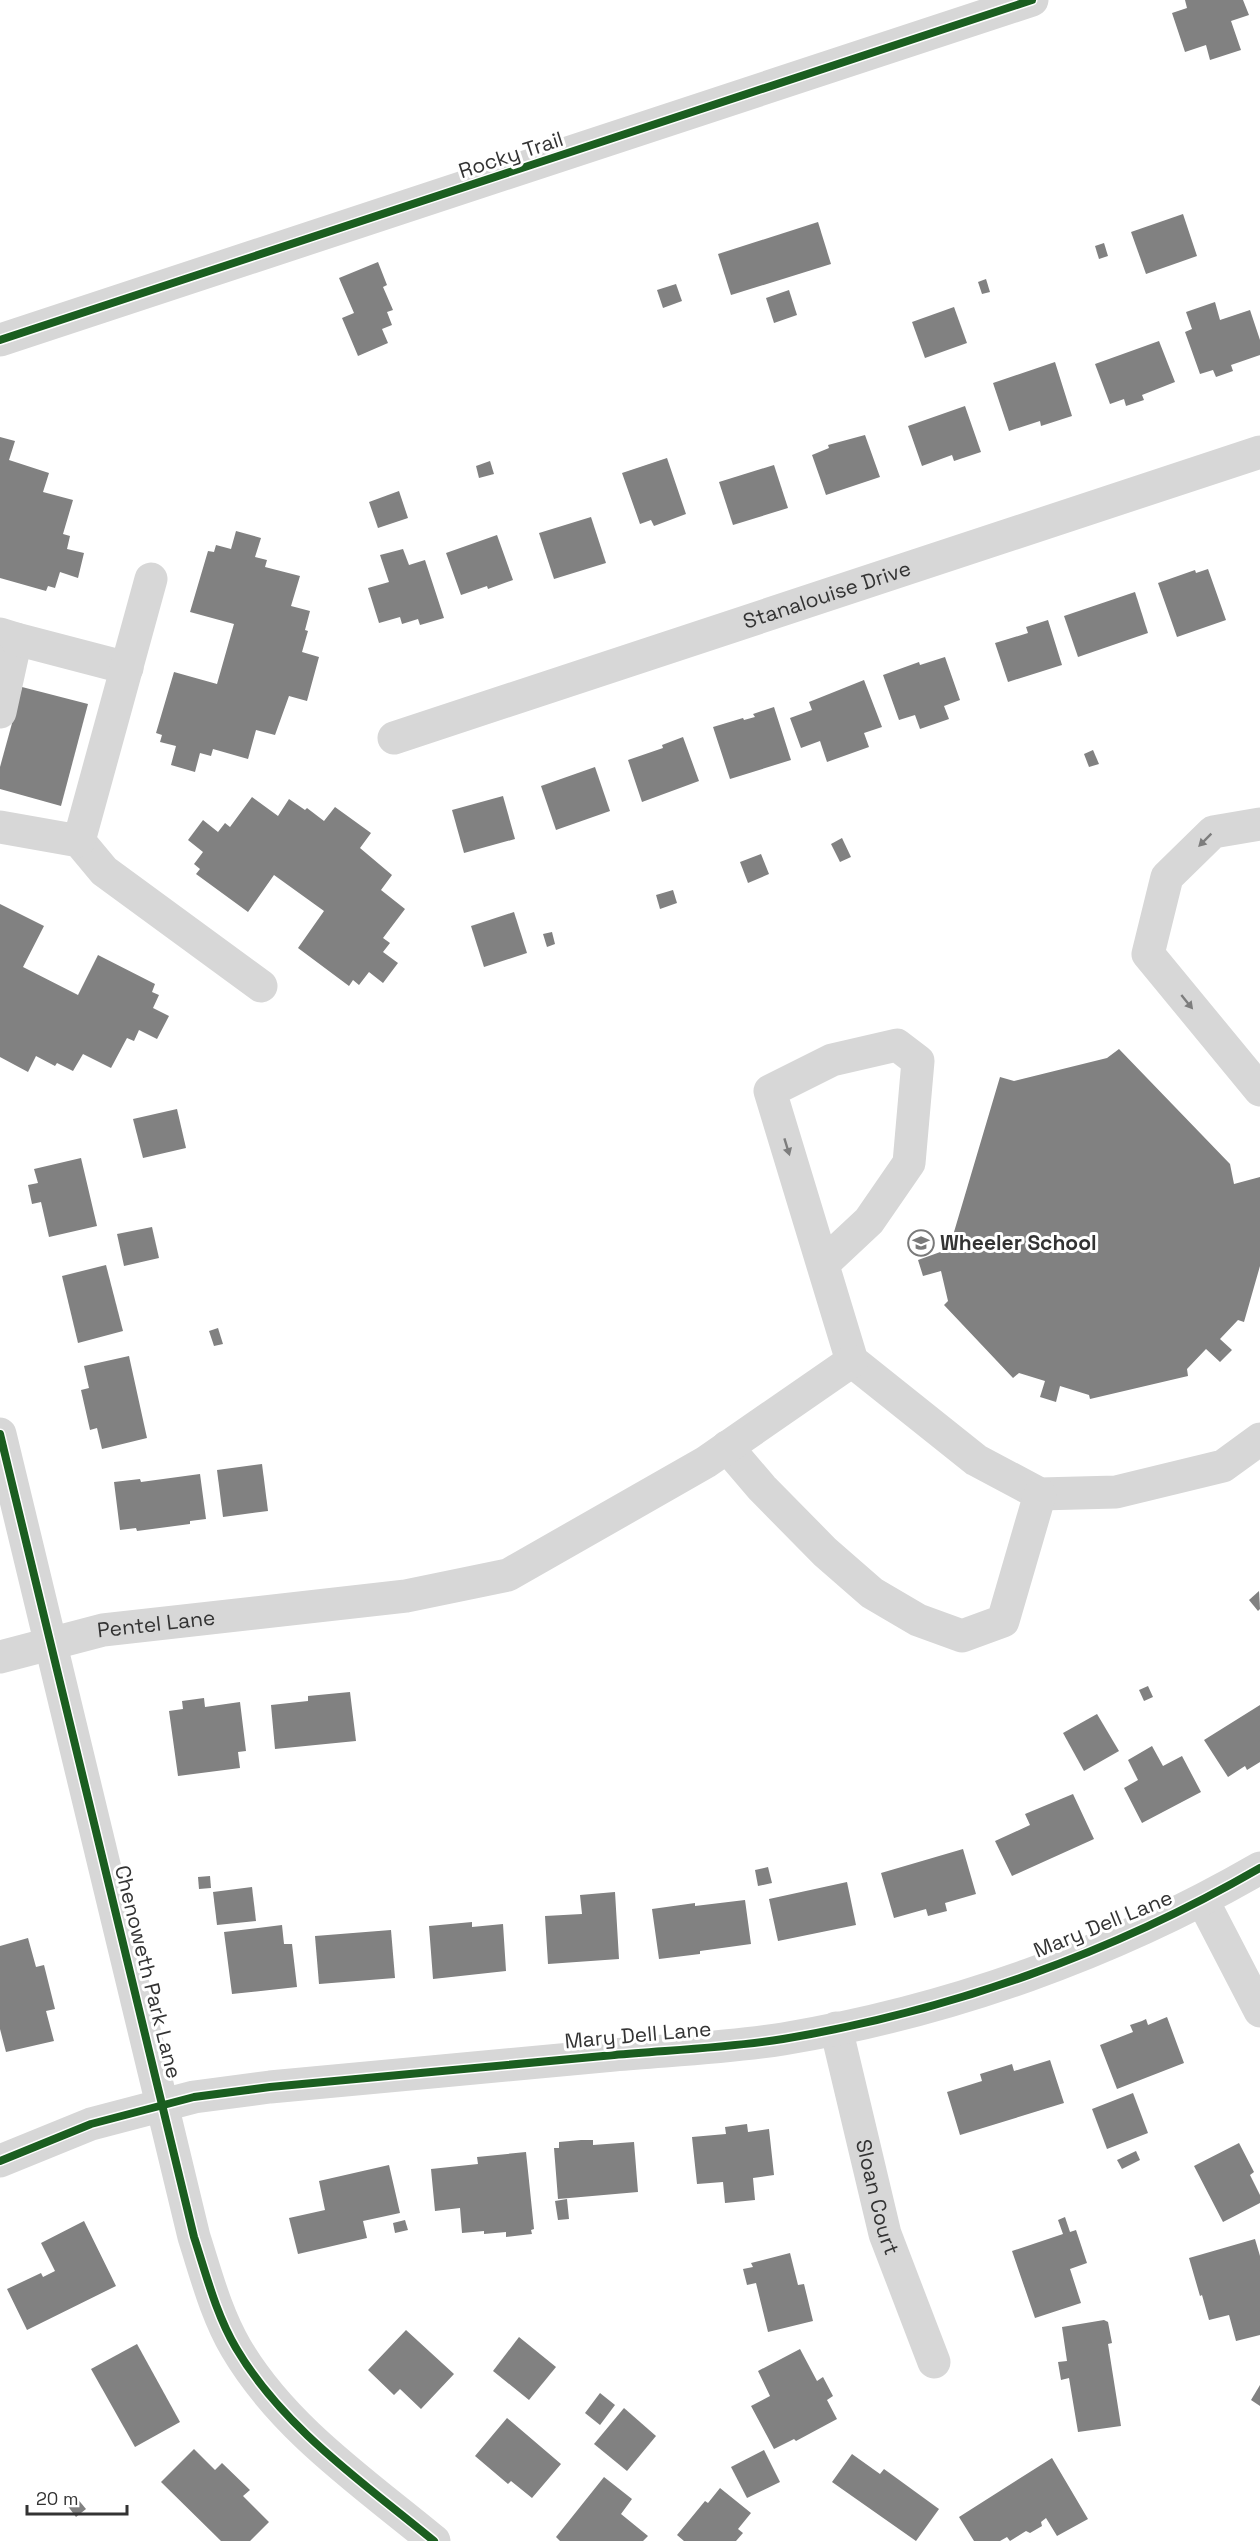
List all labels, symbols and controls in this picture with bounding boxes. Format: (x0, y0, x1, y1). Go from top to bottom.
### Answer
street label: Rocky Trail (455, 125, 567, 184)
street label: Stanalouise Drive (740, 554, 914, 635)
one-way arrow (1199, 832, 1213, 846)
one-way arrow (1181, 994, 1194, 1010)
one-way arrow (783, 1138, 792, 1156)
school or university icon: Wheeler School (906, 1228, 936, 1258)
place label: Wheeler School (940, 1229, 1097, 1256)
street label: Pentel Lane (96, 1604, 217, 1644)
street label: Chenoweth Park Lane (109, 1862, 188, 2081)
street label: Mary Dell Lane (1029, 1883, 1176, 1964)
street label: Mary Dell Lane (563, 2015, 713, 2054)
street label: Sloan Court (850, 2136, 906, 2259)
scale bar (27, 2478, 128, 2516)
text: 20 m (36, 2487, 79, 2510)

